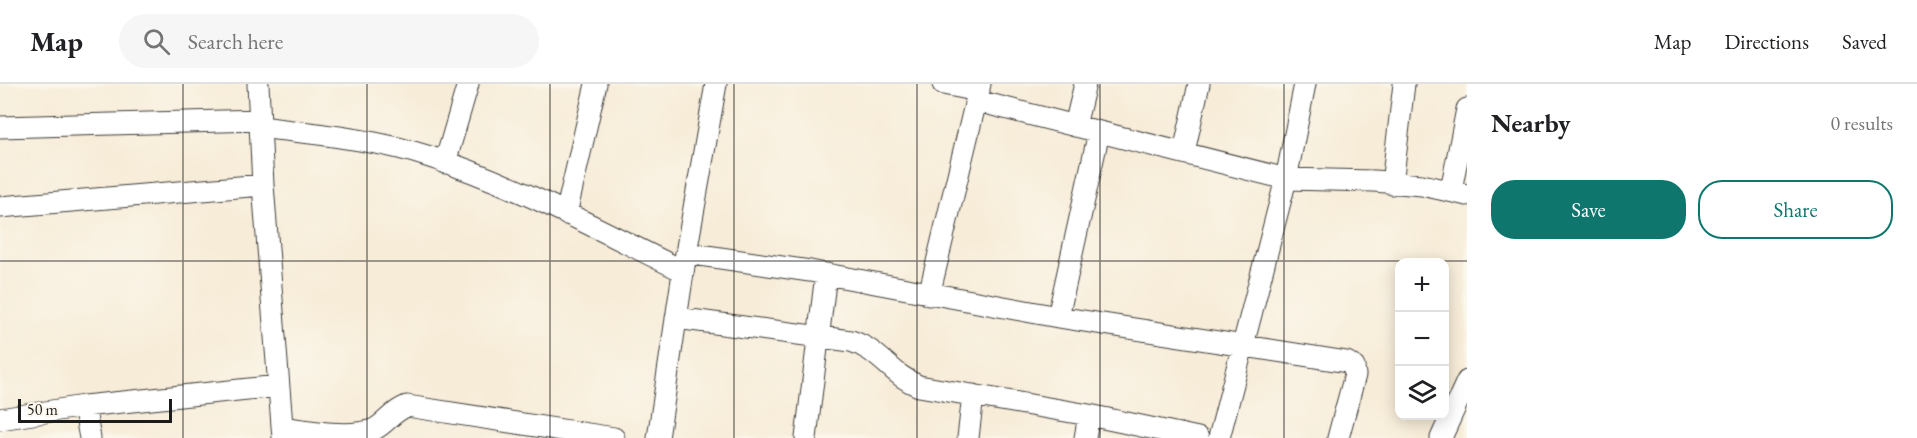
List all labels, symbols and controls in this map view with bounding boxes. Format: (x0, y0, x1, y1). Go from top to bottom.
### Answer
search box (119, 14, 539, 68)
text: Map (30, 23, 83, 59)
icon: search (140, 25, 173, 58)
text: Search here (188, 27, 283, 56)
text: Map (1654, 28, 1691, 55)
text: Directions (1724, 28, 1809, 55)
text: Saved (1842, 28, 1887, 55)
text: Nearby (1491, 106, 1571, 140)
text: 0 results (1830, 110, 1893, 136)
button: Save (1491, 180, 1686, 239)
button: Share (1698, 180, 1893, 239)
map controls (1395, 258, 1449, 420)
button: + (1395, 258, 1449, 312)
button: − (1395, 312, 1449, 366)
button: layers (1395, 366, 1449, 420)
scale bar (18, 396, 172, 424)
text: 50 m (27, 399, 58, 420)

